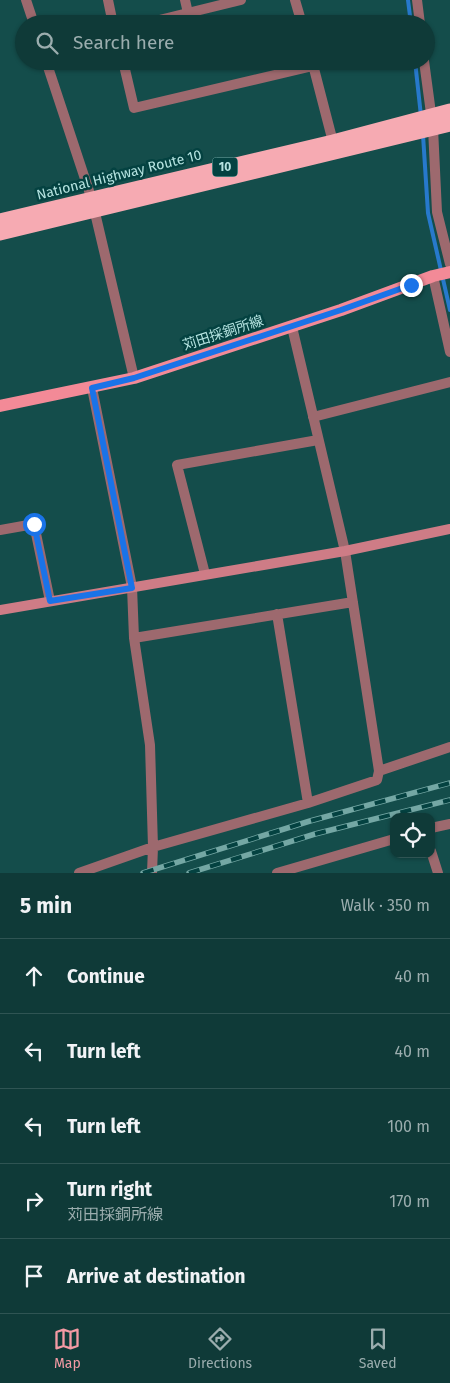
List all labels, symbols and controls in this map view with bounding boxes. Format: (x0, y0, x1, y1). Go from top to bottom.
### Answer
search box (15, 15, 435, 70)
icon: search (33, 29, 61, 57)
text: Search here (73, 31, 174, 54)
street label: National Highway Route 10 (35, 146, 203, 204)
road number: 10 (212, 158, 238, 176)
route end (400, 274, 423, 297)
street label: 苅田採銅所線 (180, 312, 266, 354)
route start (23, 513, 46, 536)
map controls (390, 813, 435, 858)
button: locate (390, 813, 435, 858)
text: 5 min (20, 893, 72, 919)
text: Walk · 350 m (341, 896, 430, 915)
icon: ahead (20, 962, 48, 990)
text: Continue (67, 965, 145, 988)
text: 40 m (395, 967, 430, 986)
icon: left (20, 1037, 48, 1065)
text: Turn left (67, 1040, 141, 1063)
text: 40 m (395, 1042, 430, 1061)
icon: left (20, 1112, 48, 1140)
text: Turn left (67, 1115, 141, 1138)
text: 100 m (387, 1117, 430, 1136)
text: Turn right (67, 1178, 152, 1201)
icon: right (20, 1187, 48, 1215)
text: 170 m (389, 1192, 430, 1211)
text: 苅田採銅所線 (67, 1205, 163, 1224)
icon: arrive (20, 1262, 48, 1290)
text: Arrive at destination (67, 1265, 246, 1288)
tab: Map (53, 1325, 81, 1372)
tab: Directions (188, 1325, 252, 1372)
tab: Saved (359, 1325, 397, 1372)

